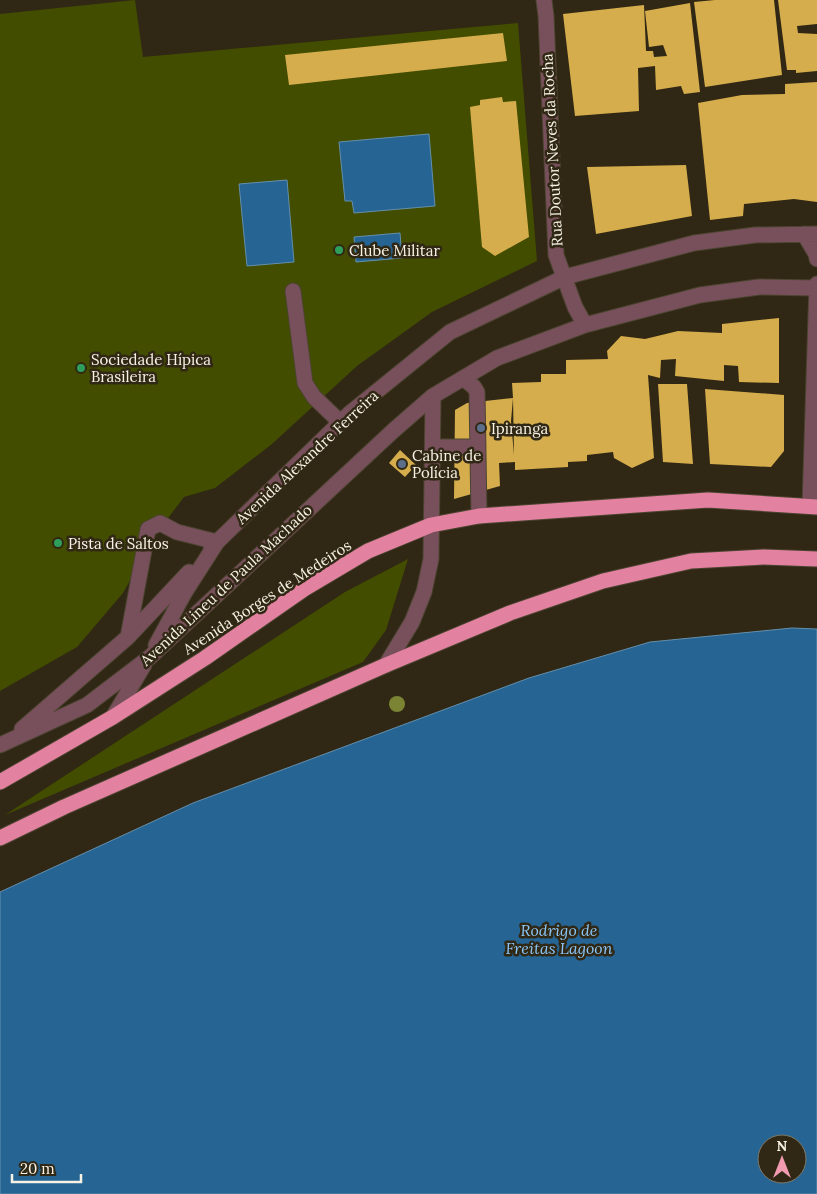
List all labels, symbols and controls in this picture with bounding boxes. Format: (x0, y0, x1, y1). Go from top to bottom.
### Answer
street label: Rua Doutor Neves da Rocha (537, 53, 567, 247)
place label: Clube Militar (349, 241, 440, 260)
marker: Clube Militar (333, 244, 345, 256)
place label: Sociedade Hípica Brasileira (91, 350, 211, 386)
marker: Sociedade Hípica Brasileira (75, 362, 87, 374)
street label: Avenida Alexandre Ferreira (231, 386, 382, 529)
place label: Ipiranga (491, 419, 548, 438)
marker: Ipiranga (475, 422, 487, 434)
place label: Cabine de Polícia (412, 446, 481, 482)
marker: Cabine de Polícia (396, 458, 408, 470)
street label: Avenida Lineu de Paula Machado (135, 500, 316, 670)
place label: Pista de Saltos (68, 534, 169, 553)
street label: Avenida Borges de Medeiros (179, 535, 355, 659)
marker: Pista de Saltos (52, 537, 64, 549)
water label: Rodrigo de Freitas Lagoon (505, 920, 613, 958)
north arrow (757, 1134, 807, 1184)
text: N (777, 1137, 788, 1155)
scale bar (12, 1152, 81, 1184)
text: 20 m (20, 1159, 55, 1178)

